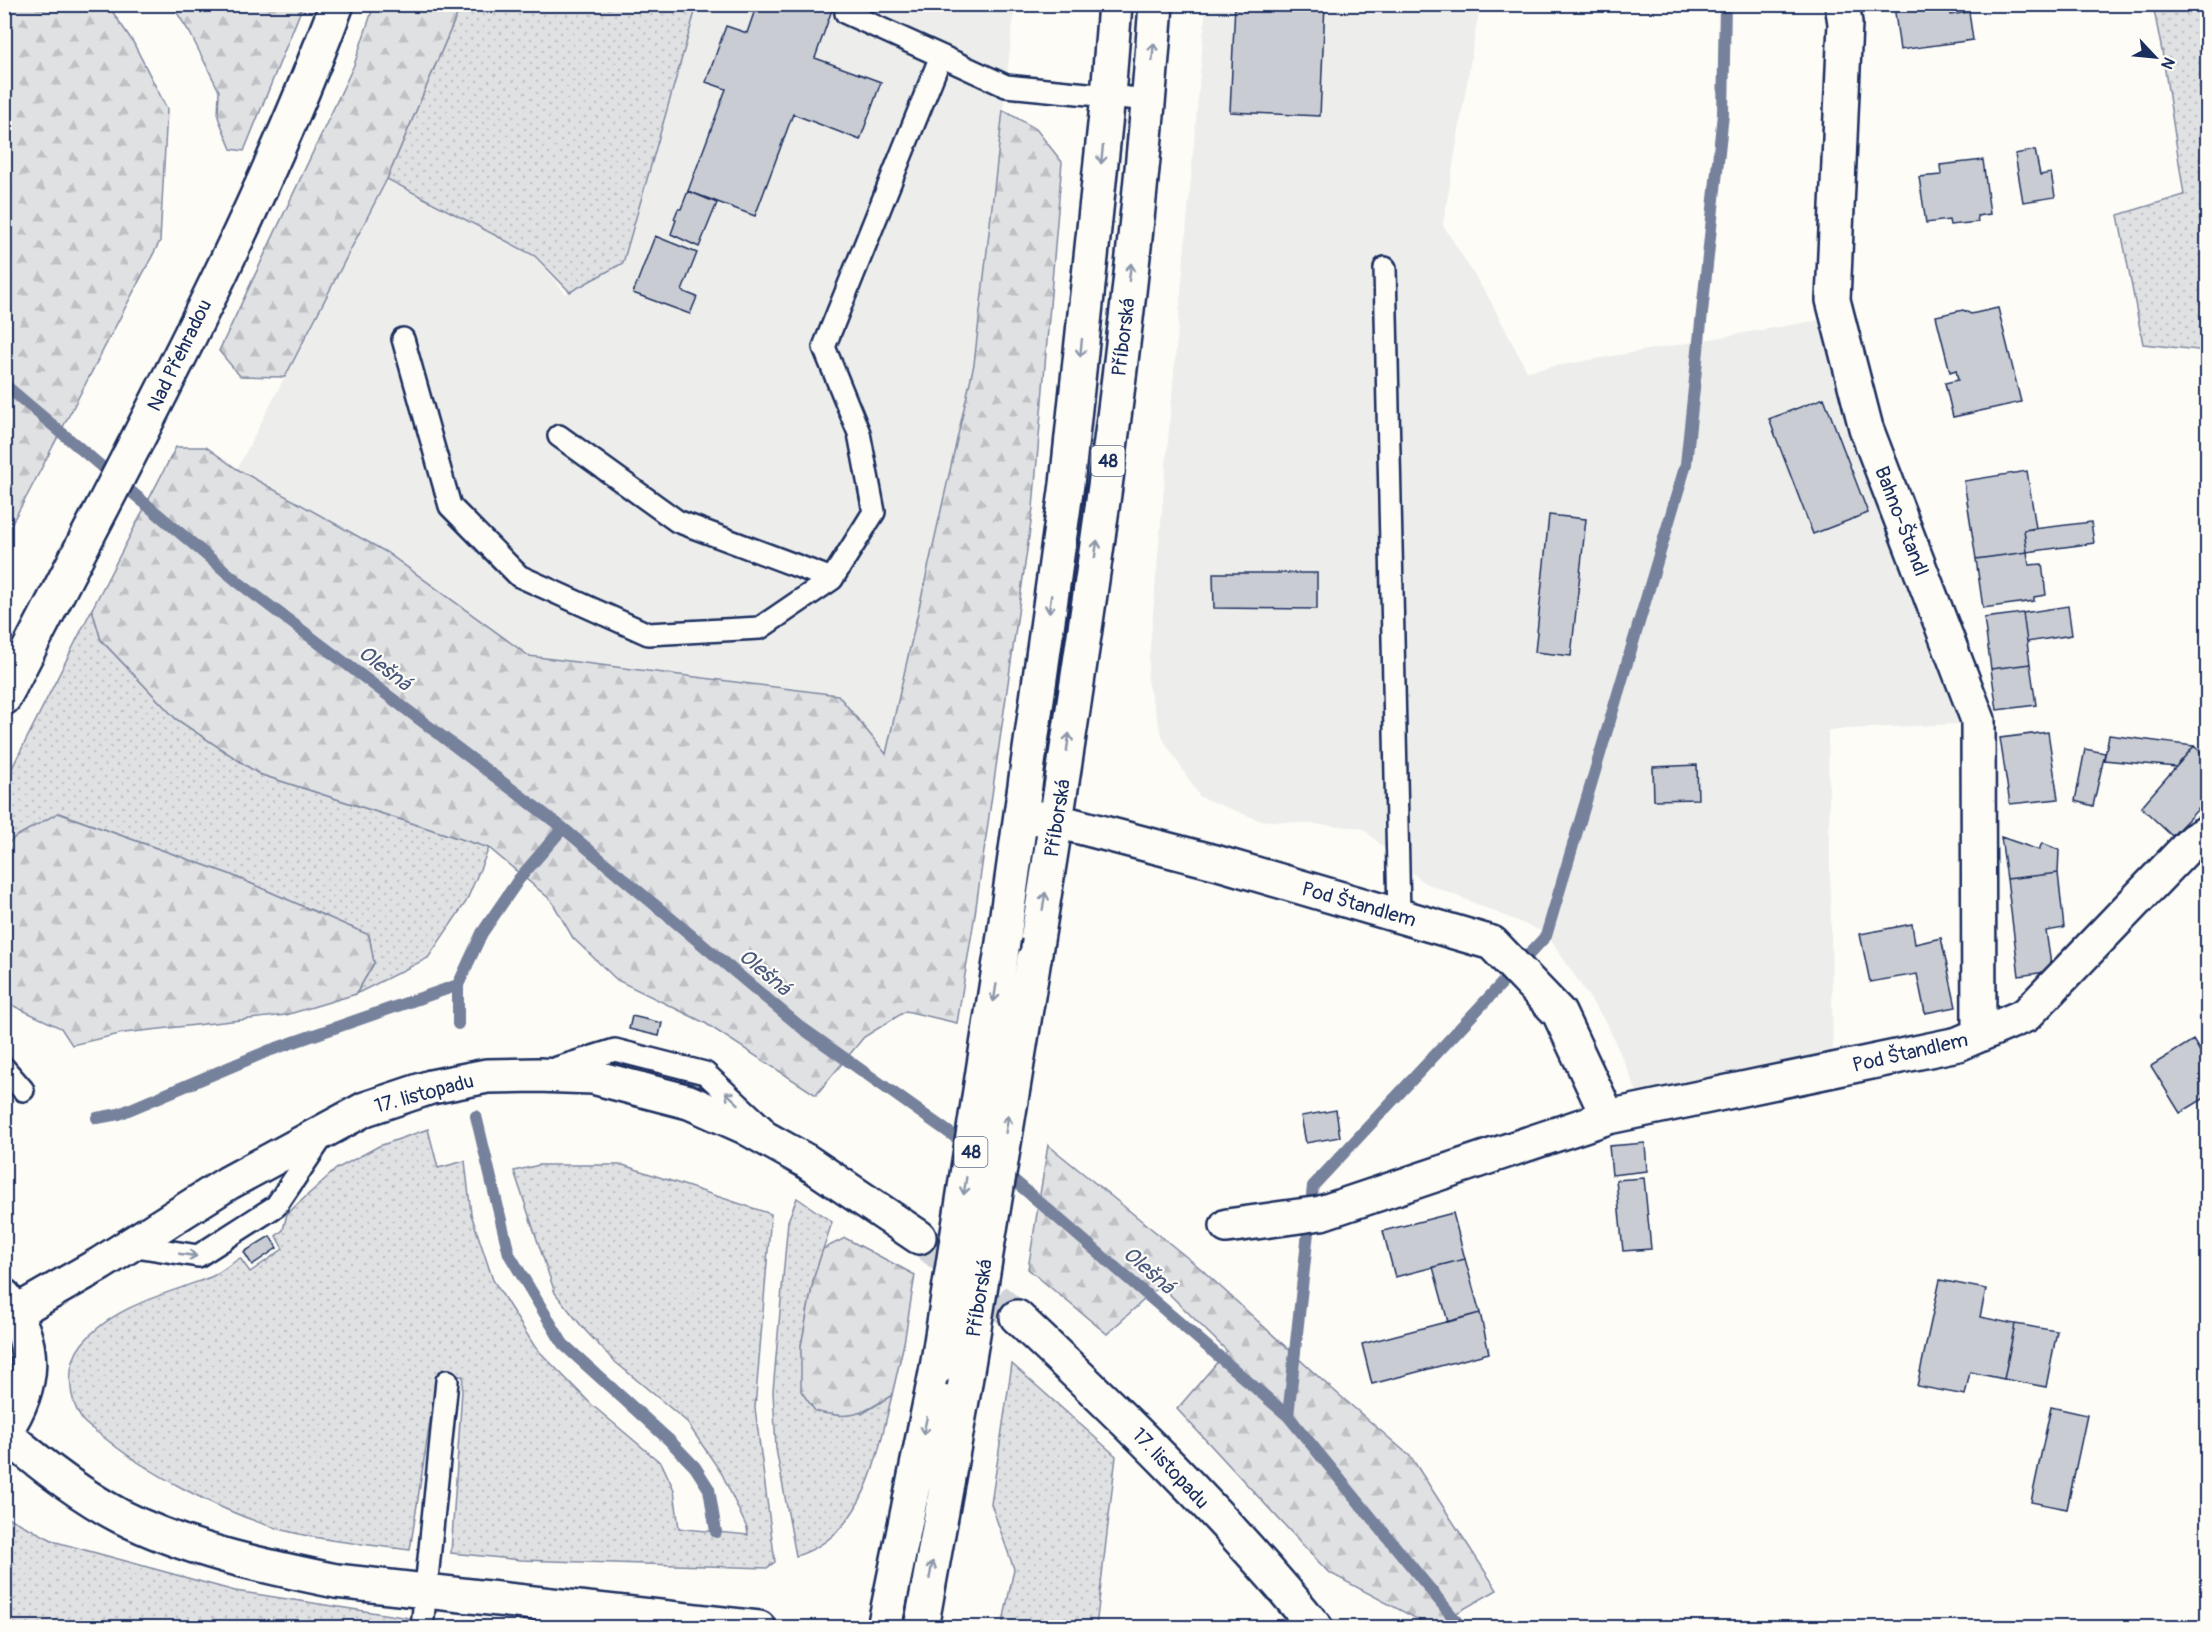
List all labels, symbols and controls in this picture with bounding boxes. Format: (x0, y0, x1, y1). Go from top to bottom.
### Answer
north arrow (2125, 27, 2185, 87)
one-way arrow (1148, 43, 1159, 63)
text: N (2156, 54, 2179, 73)
one-way arrow (1096, 144, 1107, 164)
one-way arrow (1125, 263, 1136, 283)
street label: Nad Přehradou (142, 295, 217, 415)
street label: Příborská (1106, 296, 1141, 378)
one-way arrow (1075, 338, 1086, 358)
road number: 48 (1092, 446, 1124, 476)
street label: Bahno-Štandl (1869, 462, 1935, 580)
one-way arrow (1091, 540, 1102, 560)
one-way arrow (1045, 594, 1056, 614)
water label: Olešná (353, 640, 418, 698)
one-way arrow (1062, 733, 1073, 753)
street label: Příborská (1039, 777, 1076, 859)
street label: Pod Štandlem (1299, 875, 1419, 933)
one-way arrow (1038, 892, 1049, 912)
water label: Olešná (733, 943, 797, 1003)
one-way arrow (990, 983, 1001, 1003)
street label: Pod Štandlem (1850, 1026, 1970, 1078)
street label: 17. listopadu (372, 1068, 477, 1119)
one-way arrow (725, 1091, 740, 1105)
one-way arrow (1002, 1115, 1013, 1134)
road number: 48 (954, 1137, 988, 1167)
one-way arrow (960, 1176, 971, 1196)
water label: Olešná (1117, 1241, 1181, 1301)
one-way arrow (178, 1249, 197, 1260)
street label: Příborská (961, 1257, 998, 1339)
one-way arrow (919, 1415, 930, 1435)
street label: 17. listopadu (1127, 1423, 1215, 1514)
one-way arrow (926, 1561, 937, 1580)

